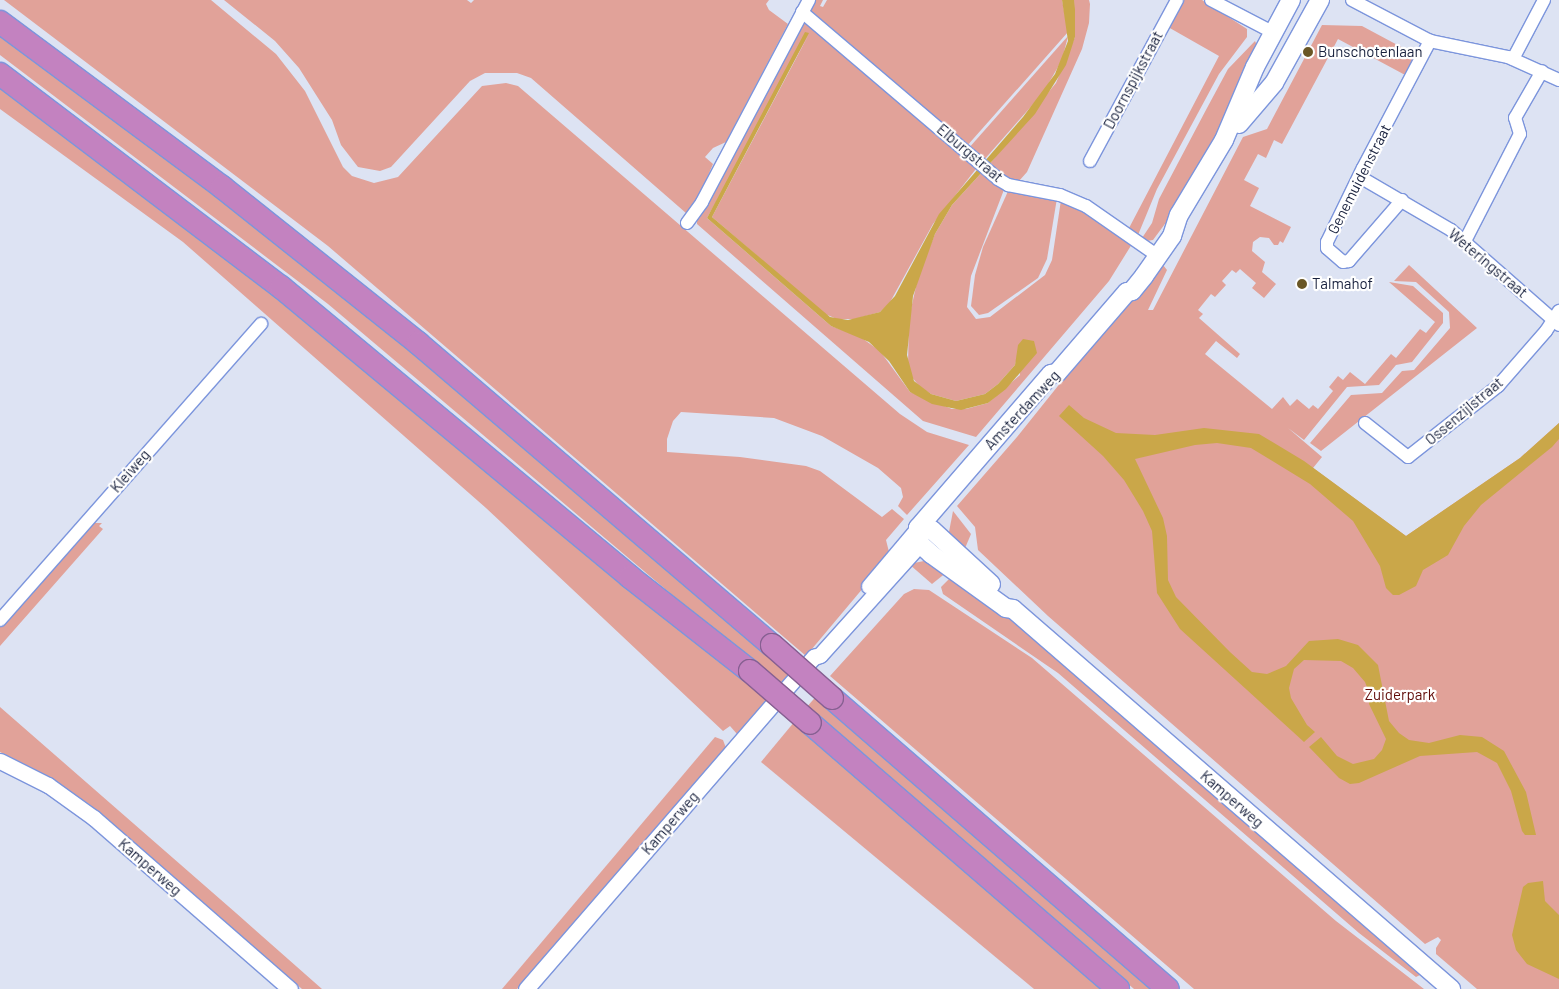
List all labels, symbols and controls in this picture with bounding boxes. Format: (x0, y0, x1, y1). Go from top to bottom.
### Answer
street label: Doornspijkstraat (1100, 28, 1166, 132)
place label: Bunschotenlaan (1318, 43, 1423, 61)
marker: Bunschotenlaan (1302, 46, 1314, 58)
street label: Elburgstraat (933, 120, 1007, 186)
street label: Genemuidenstraat (1324, 121, 1394, 237)
street label: Weteringstraat (1445, 225, 1531, 301)
place label: Talmahof (1312, 275, 1373, 293)
marker: Talmahof (1296, 278, 1308, 290)
street label: Amsterdamweg (981, 367, 1063, 453)
street label: Ossenzijlstraat (1421, 373, 1507, 449)
street label: Kleiweg (106, 446, 154, 496)
park label: Zuiderpark (1365, 686, 1435, 704)
street label: Kamperweg (1197, 767, 1267, 831)
street label: Kamperweg (638, 788, 702, 858)
street label: Kamperweg (115, 835, 185, 899)

